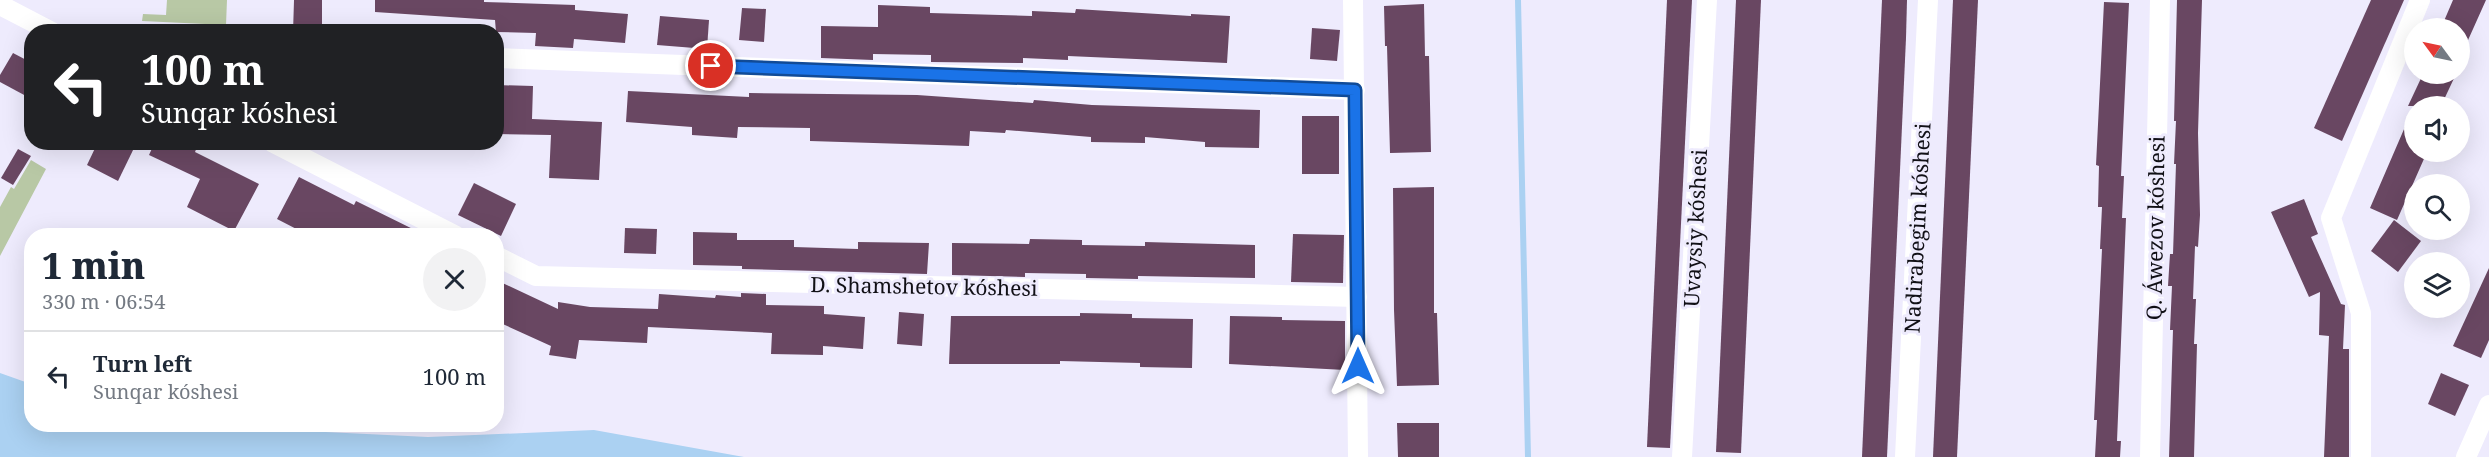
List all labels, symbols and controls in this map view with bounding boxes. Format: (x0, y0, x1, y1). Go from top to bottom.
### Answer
north arrow (2404, 18, 2470, 84)
map controls (2404, 18, 2470, 318)
text: 100 m (141, 40, 265, 97)
pin (685, 40, 736, 91)
icon: left (42, 48, 120, 126)
icon: arrive (694, 49, 727, 82)
text: Sunqar kóshesi (141, 94, 337, 131)
button: sound (2404, 96, 2470, 162)
street label: Nadirabegim kóshesi (1898, 122, 1937, 334)
street label: Q. Áwezov kóshesi (2139, 135, 2171, 320)
street label: Uvaysiy kóshesi (1677, 148, 1713, 308)
button: search (2404, 174, 2470, 240)
text: 1 min (42, 241, 145, 290)
button: close (423, 248, 486, 311)
button: layers (2404, 252, 2470, 318)
street label: D. Shamshetov kóshesi (810, 270, 1038, 302)
text: 330 m · 06:54 (42, 288, 165, 315)
position arrow (1326, 334, 1390, 398)
text: Turn left (93, 348, 192, 378)
icon: left (42, 360, 75, 393)
text: 100 m (423, 361, 486, 391)
text: Sunqar kóshesi (93, 378, 238, 405)

